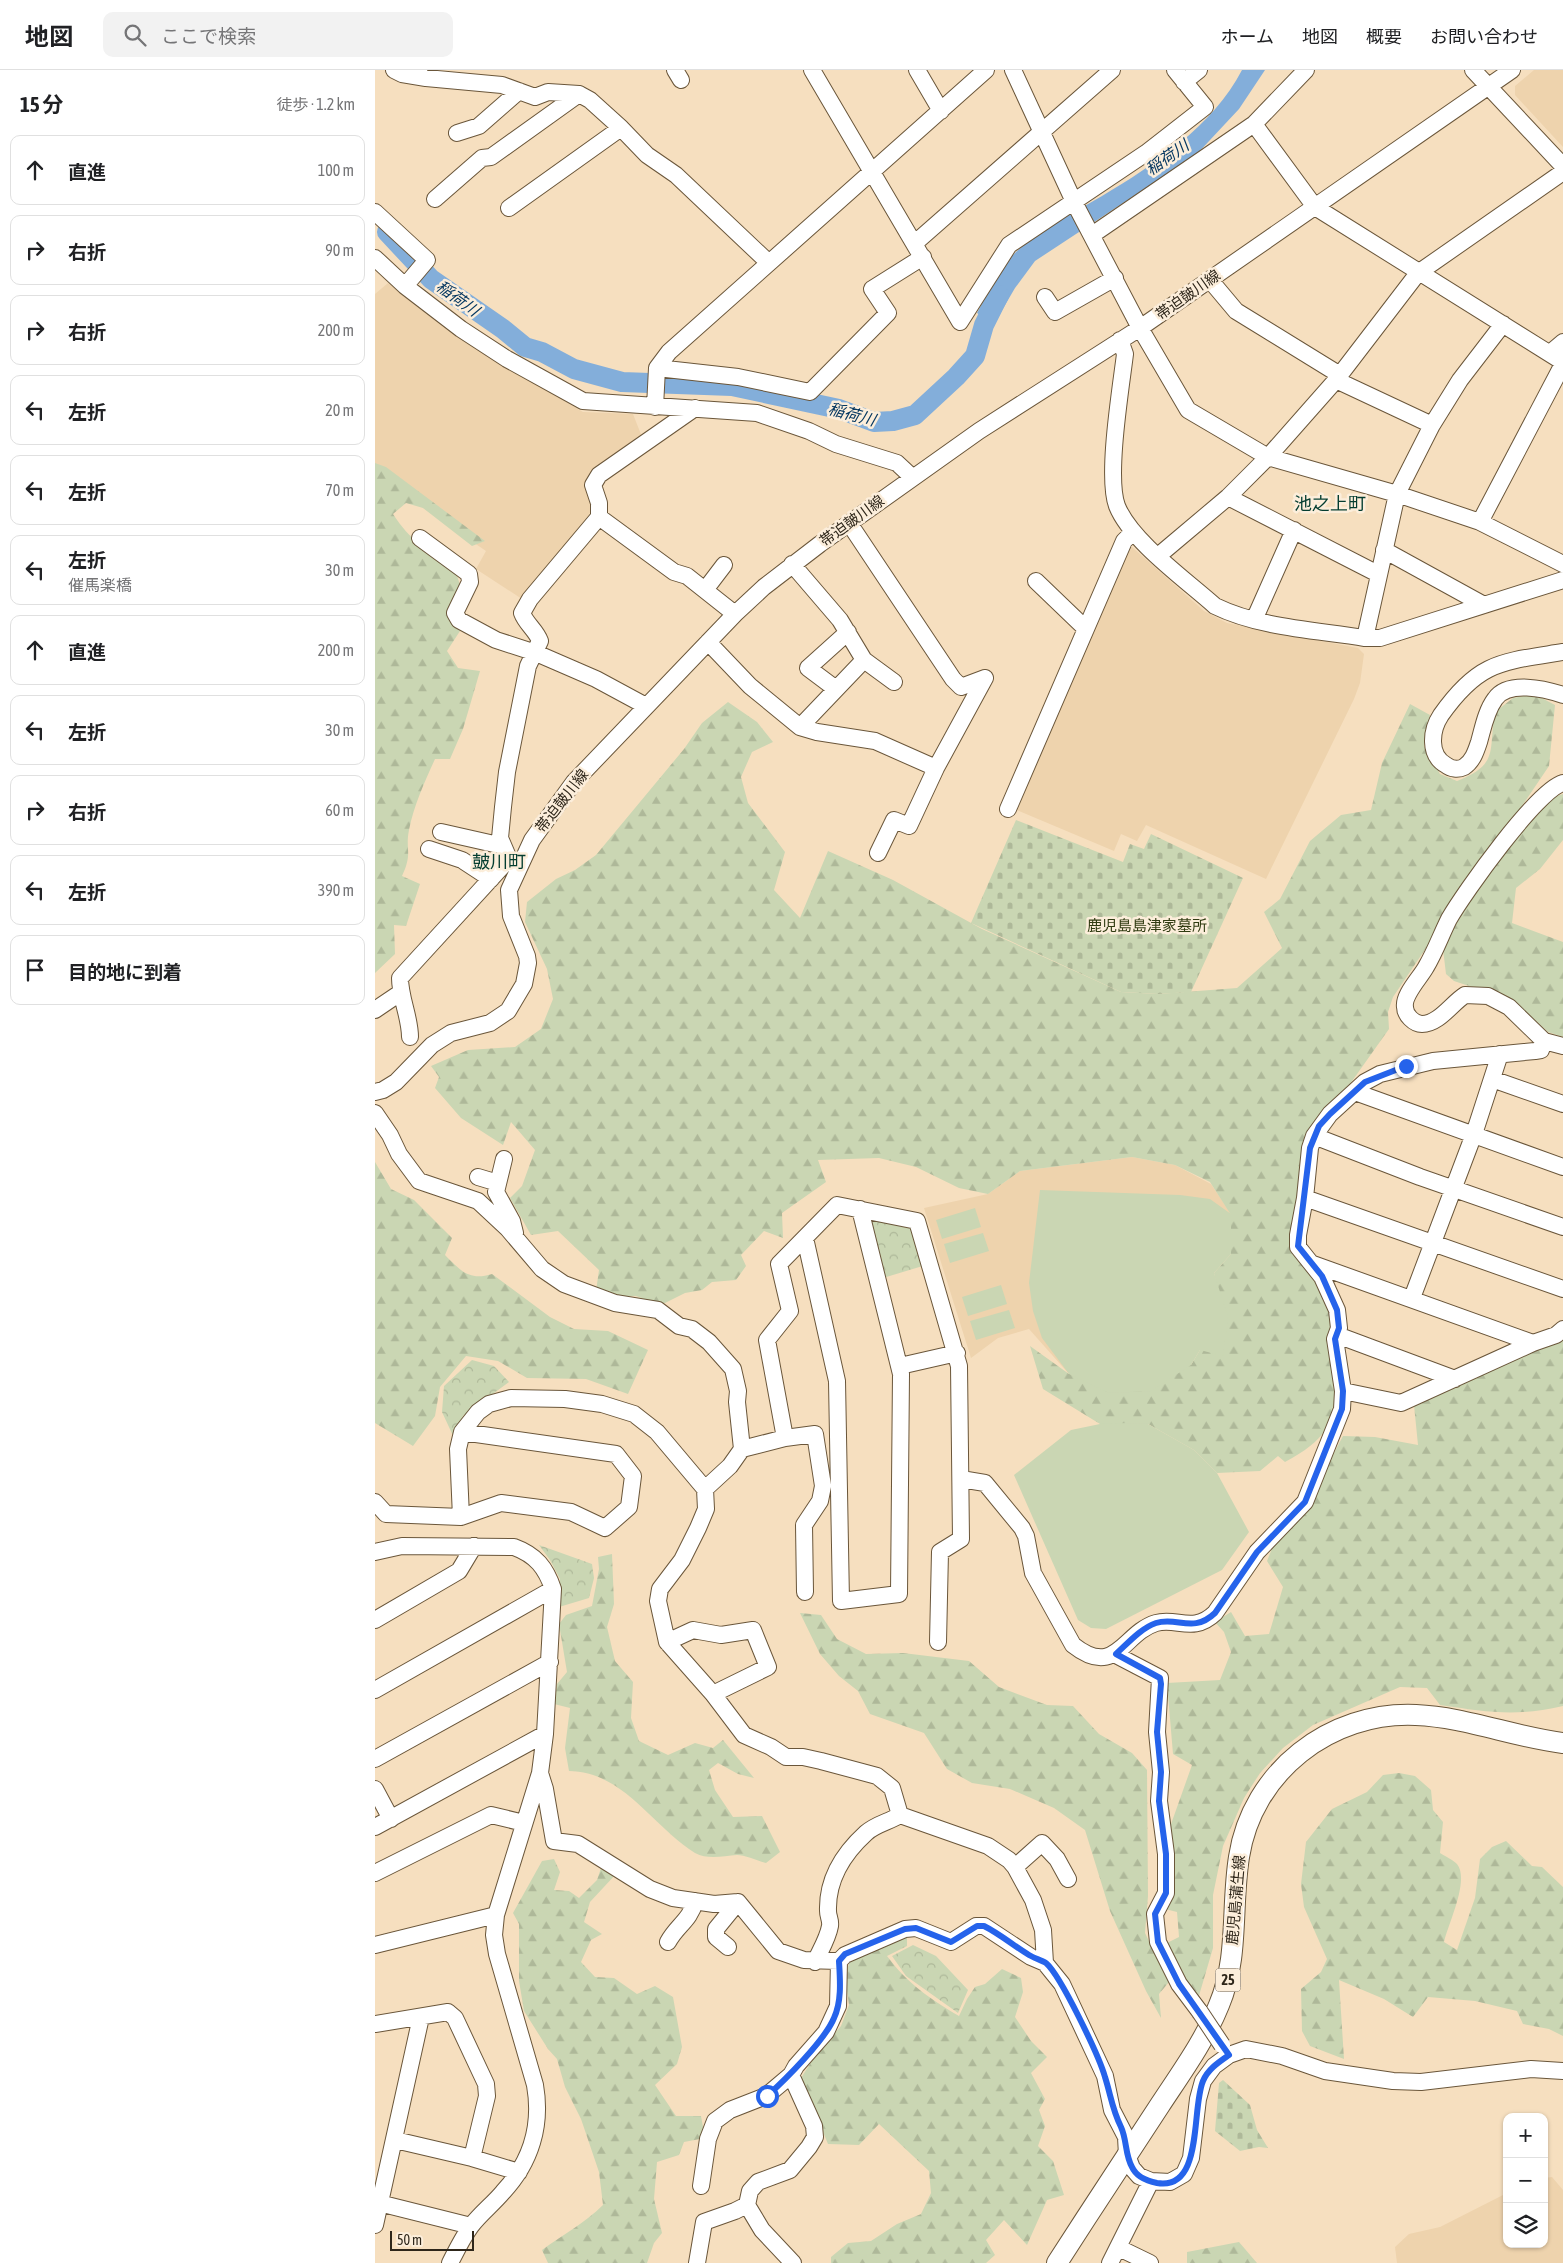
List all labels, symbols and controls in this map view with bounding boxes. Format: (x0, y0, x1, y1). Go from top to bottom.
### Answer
search box (103, 12, 453, 57)
icon: search (121, 21, 149, 49)
text: 地図 (25, 23, 73, 50)
text: ここで検索 (161, 25, 256, 47)
text: ホーム (1221, 26, 1274, 47)
text: 地図 (1302, 26, 1338, 47)
text: 概要 (1366, 26, 1402, 47)
text: お問い合わせ (1430, 26, 1538, 47)
text: 15 分 (20, 92, 64, 116)
text: 徒歩 · 1.2 km (277, 95, 355, 113)
water label: 稲荷川 (1142, 135, 1193, 178)
icon: ahead (21, 156, 49, 184)
text: 直進 (68, 161, 106, 183)
text: 100 m (318, 161, 354, 179)
icon: right (21, 236, 49, 264)
text: 右折 (68, 241, 106, 263)
text: 90 m (325, 241, 354, 259)
street label: 帯迫皷川線 (1152, 266, 1223, 323)
water label: 稲荷川 (433, 277, 484, 321)
icon: right (21, 316, 49, 344)
text: 右折 (68, 321, 106, 343)
text: 200 m (318, 321, 354, 339)
icon: left (21, 396, 49, 424)
water label: 稲荷川 (826, 399, 879, 429)
text: 左折 (68, 401, 106, 423)
text: 20 m (325, 401, 354, 419)
icon: left (21, 476, 49, 504)
text: 左折 (68, 481, 106, 503)
text: 70 m (325, 481, 354, 499)
street label: 帯迫皷川線 (816, 492, 887, 550)
district label: 池之上町 (1294, 493, 1366, 514)
text: 左折 (68, 549, 106, 571)
icon: left (21, 556, 49, 584)
text: 30 m (325, 561, 354, 579)
text: 催馬楽橋 (68, 576, 132, 594)
icon: ahead (21, 636, 49, 664)
text: 直進 (68, 641, 106, 663)
text: 200 m (318, 641, 354, 659)
icon: left (21, 716, 49, 744)
text: 左折 (68, 721, 106, 743)
text: 30 m (325, 721, 354, 739)
street label: 帯迫皷川線 (532, 766, 591, 835)
icon: right (21, 796, 49, 824)
text: 右折 (68, 801, 106, 823)
text: 60 m (325, 801, 354, 819)
district label: 皷川町 (472, 851, 526, 872)
icon: left (21, 876, 49, 904)
text: 左折 (68, 881, 106, 903)
text: 390 m (318, 881, 354, 899)
park label: 鹿児島島津家墓所 (1087, 917, 1207, 934)
icon: arrive (21, 956, 49, 984)
text: 目的地に到着 (68, 961, 182, 983)
route end (1395, 1055, 1418, 1078)
street label: 鹿児島蒲生線 (1223, 1854, 1248, 1946)
road number: 25 (1215, 1968, 1241, 1992)
route start (756, 2085, 779, 2108)
map controls (1503, 2113, 1548, 2248)
button: + (1503, 2113, 1548, 2158)
button: − (1503, 2158, 1548, 2203)
button: layers (1503, 2203, 1548, 2248)
scale bar (390, 2228, 474, 2251)
text: 50 m (397, 2232, 422, 2248)

